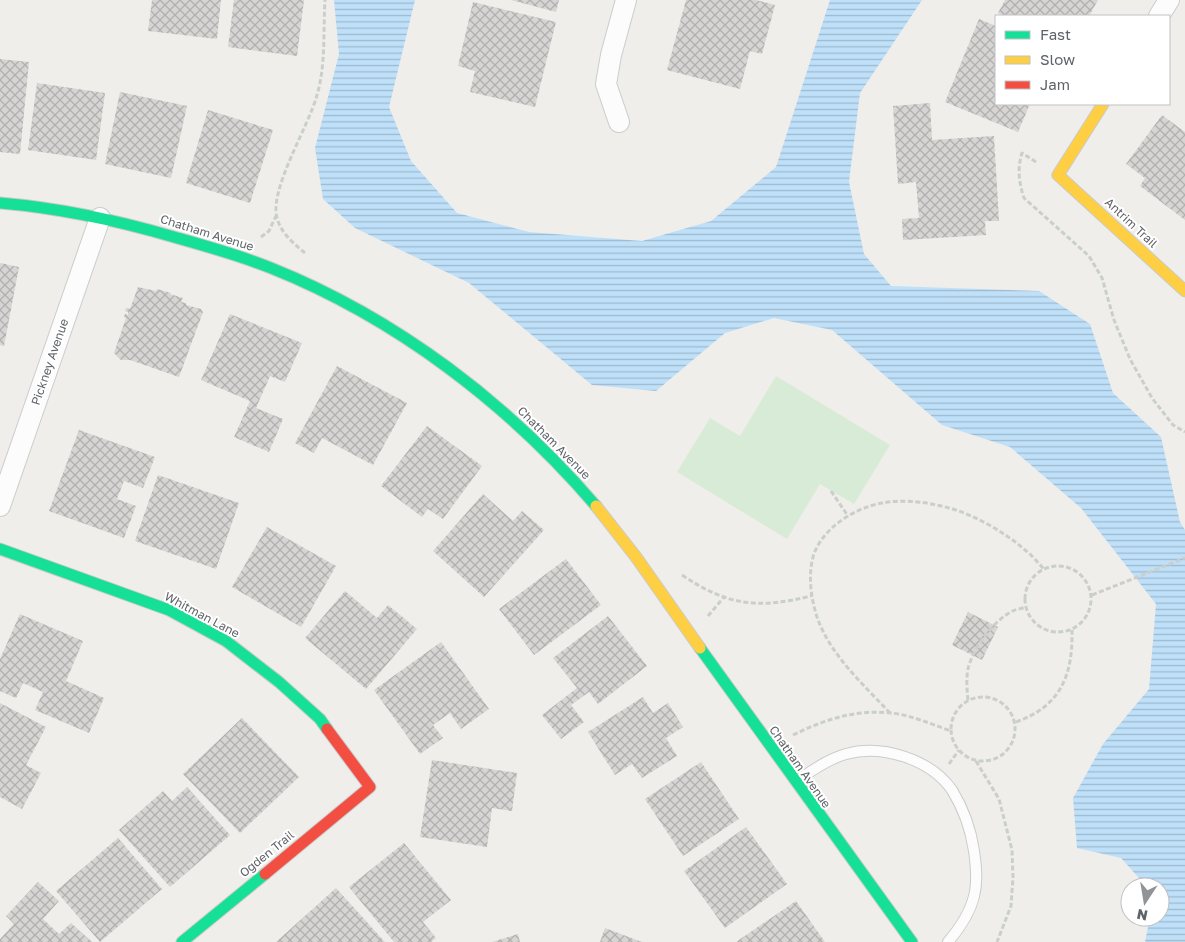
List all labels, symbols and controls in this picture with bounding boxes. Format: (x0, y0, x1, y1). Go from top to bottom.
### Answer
legend (995, 15, 1170, 105)
text: Fast (1040, 25, 1071, 43)
text: Slow (1040, 50, 1075, 68)
text: Jam (1040, 75, 1070, 93)
street label: Antrim Trail (1102, 195, 1161, 251)
street label: Chatham Avenue (158, 211, 256, 254)
street label: Pickney Avenue (28, 317, 71, 407)
street label: Chatham Avenue (515, 403, 594, 482)
street label: Whitman Lane (162, 589, 242, 641)
street label: Chatham Avenue (766, 723, 834, 811)
street label: Ogden Trail (236, 827, 297, 880)
north arrow (1120, 877, 1170, 927)
text: N (1135, 906, 1149, 925)

